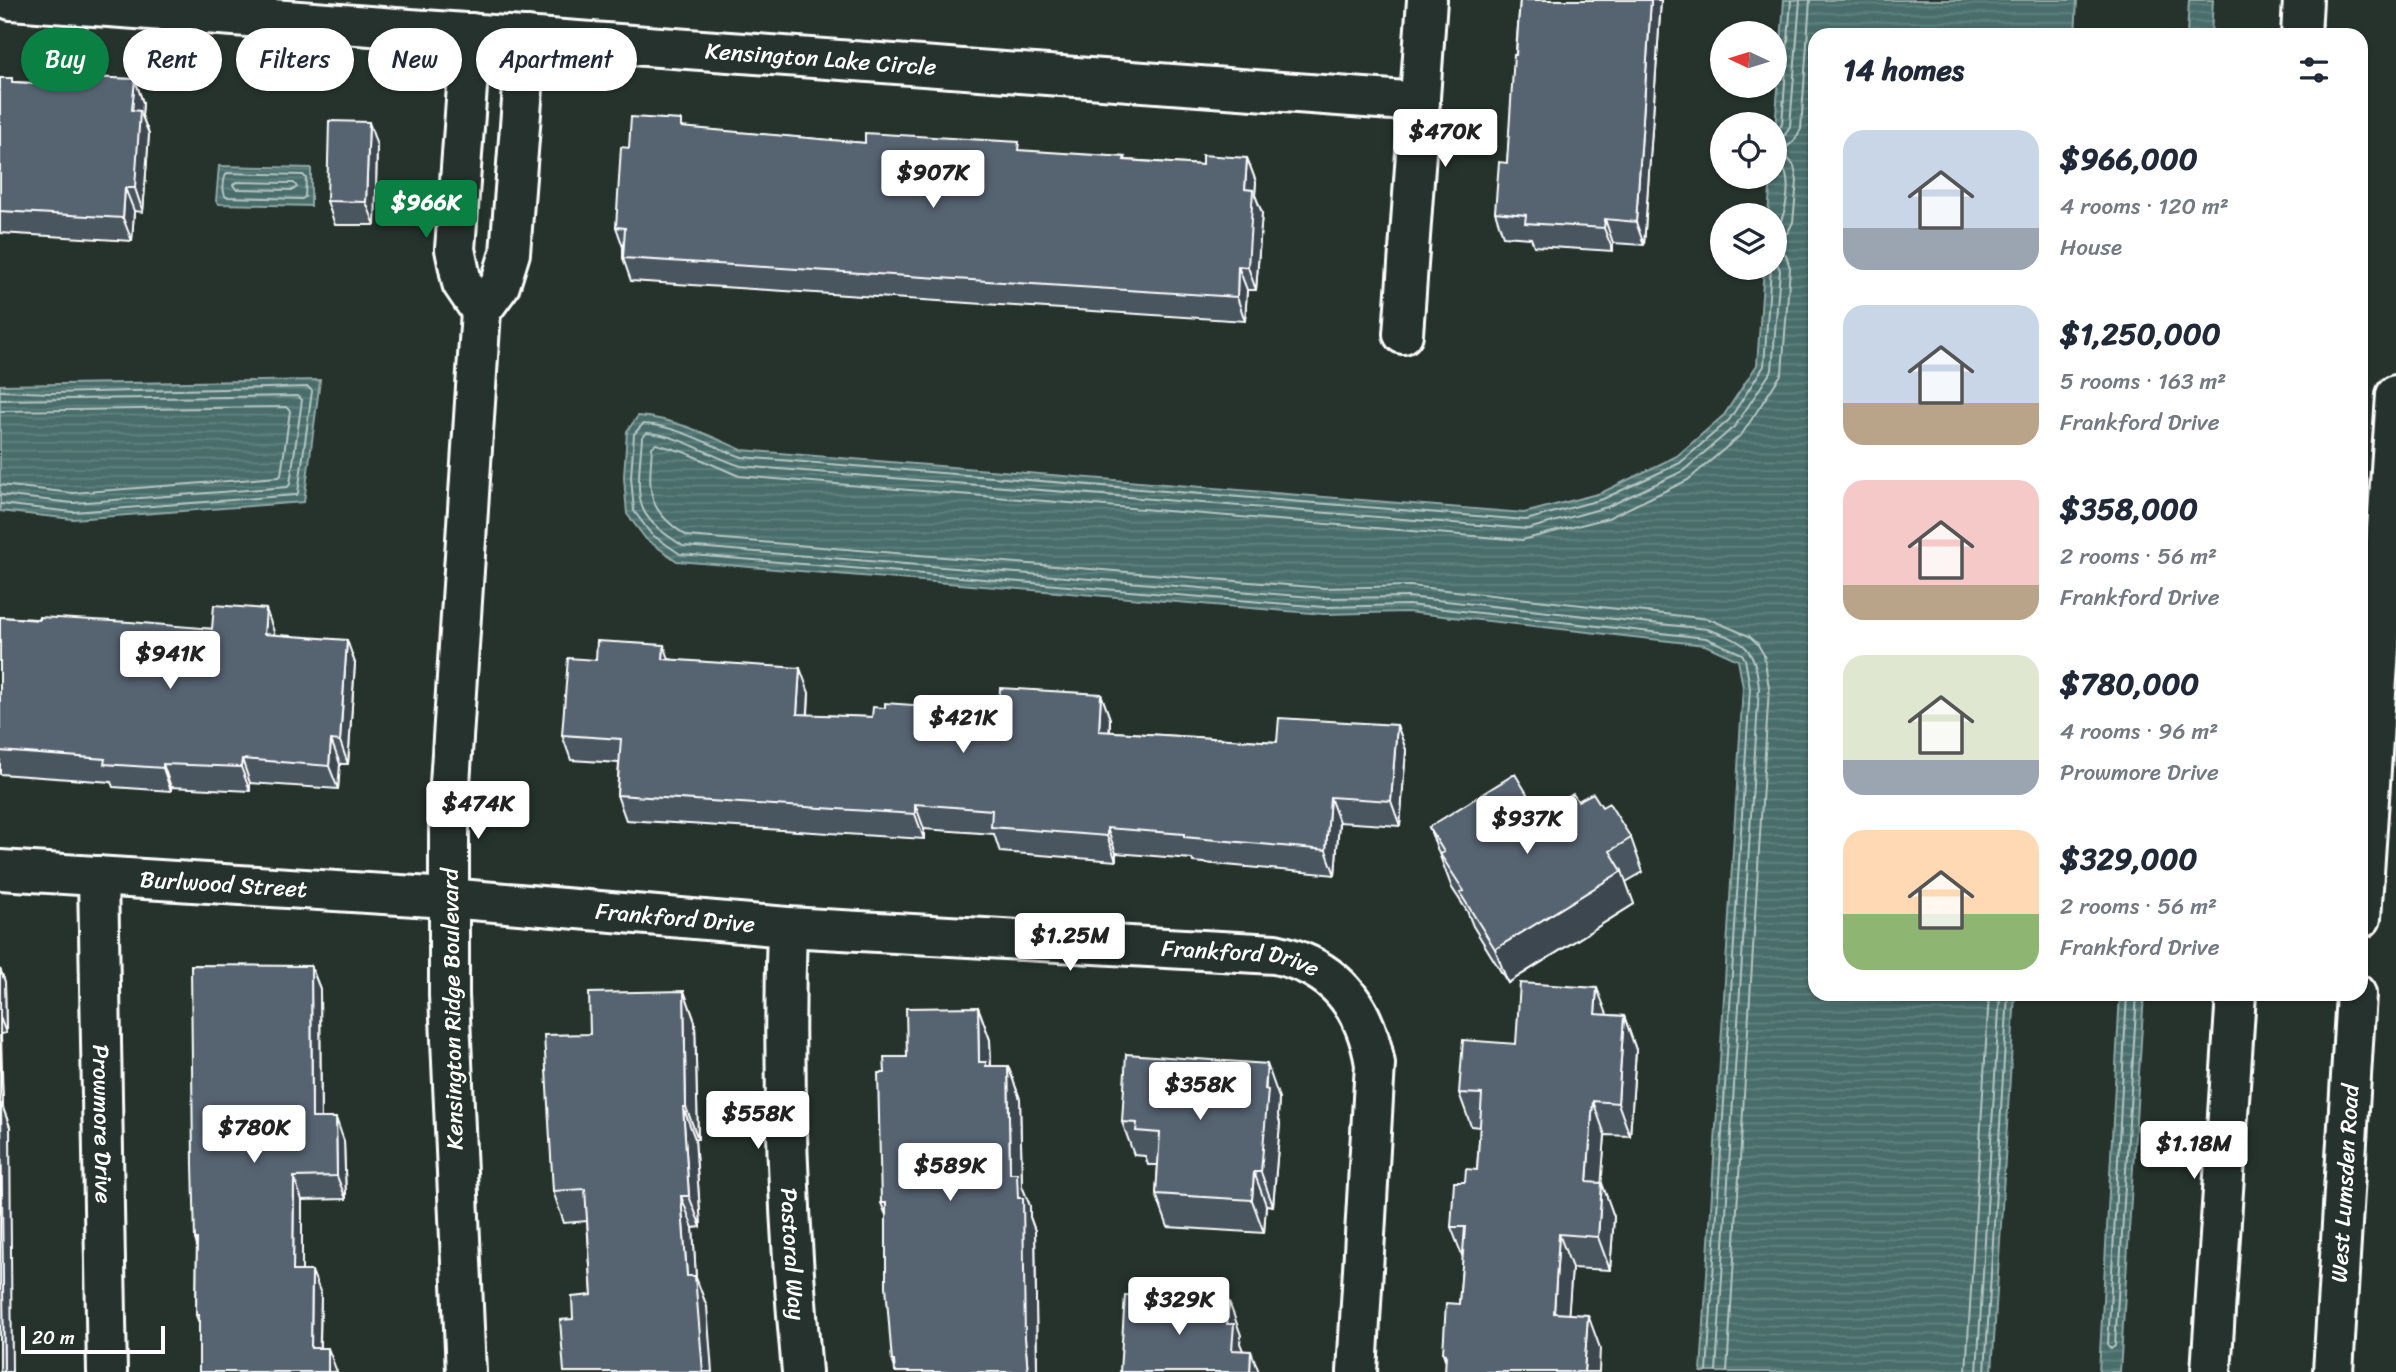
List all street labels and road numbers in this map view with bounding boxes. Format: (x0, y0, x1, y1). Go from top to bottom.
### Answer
street label: Kensington Lake Circle (704, 30, 938, 88)
street label: Burlwood Street (139, 859, 308, 910)
street label: Kensington Ridge Boulevard (430, 866, 475, 1150)
street label: Frankford Drive (594, 891, 757, 945)
street label: Frankford Drive (1160, 928, 1327, 989)
street label: Prowmore Drive (80, 1044, 124, 1204)
street label: West Lumsden Road (2318, 1081, 2372, 1284)
street label: Pastoral Way (768, 1187, 817, 1322)

